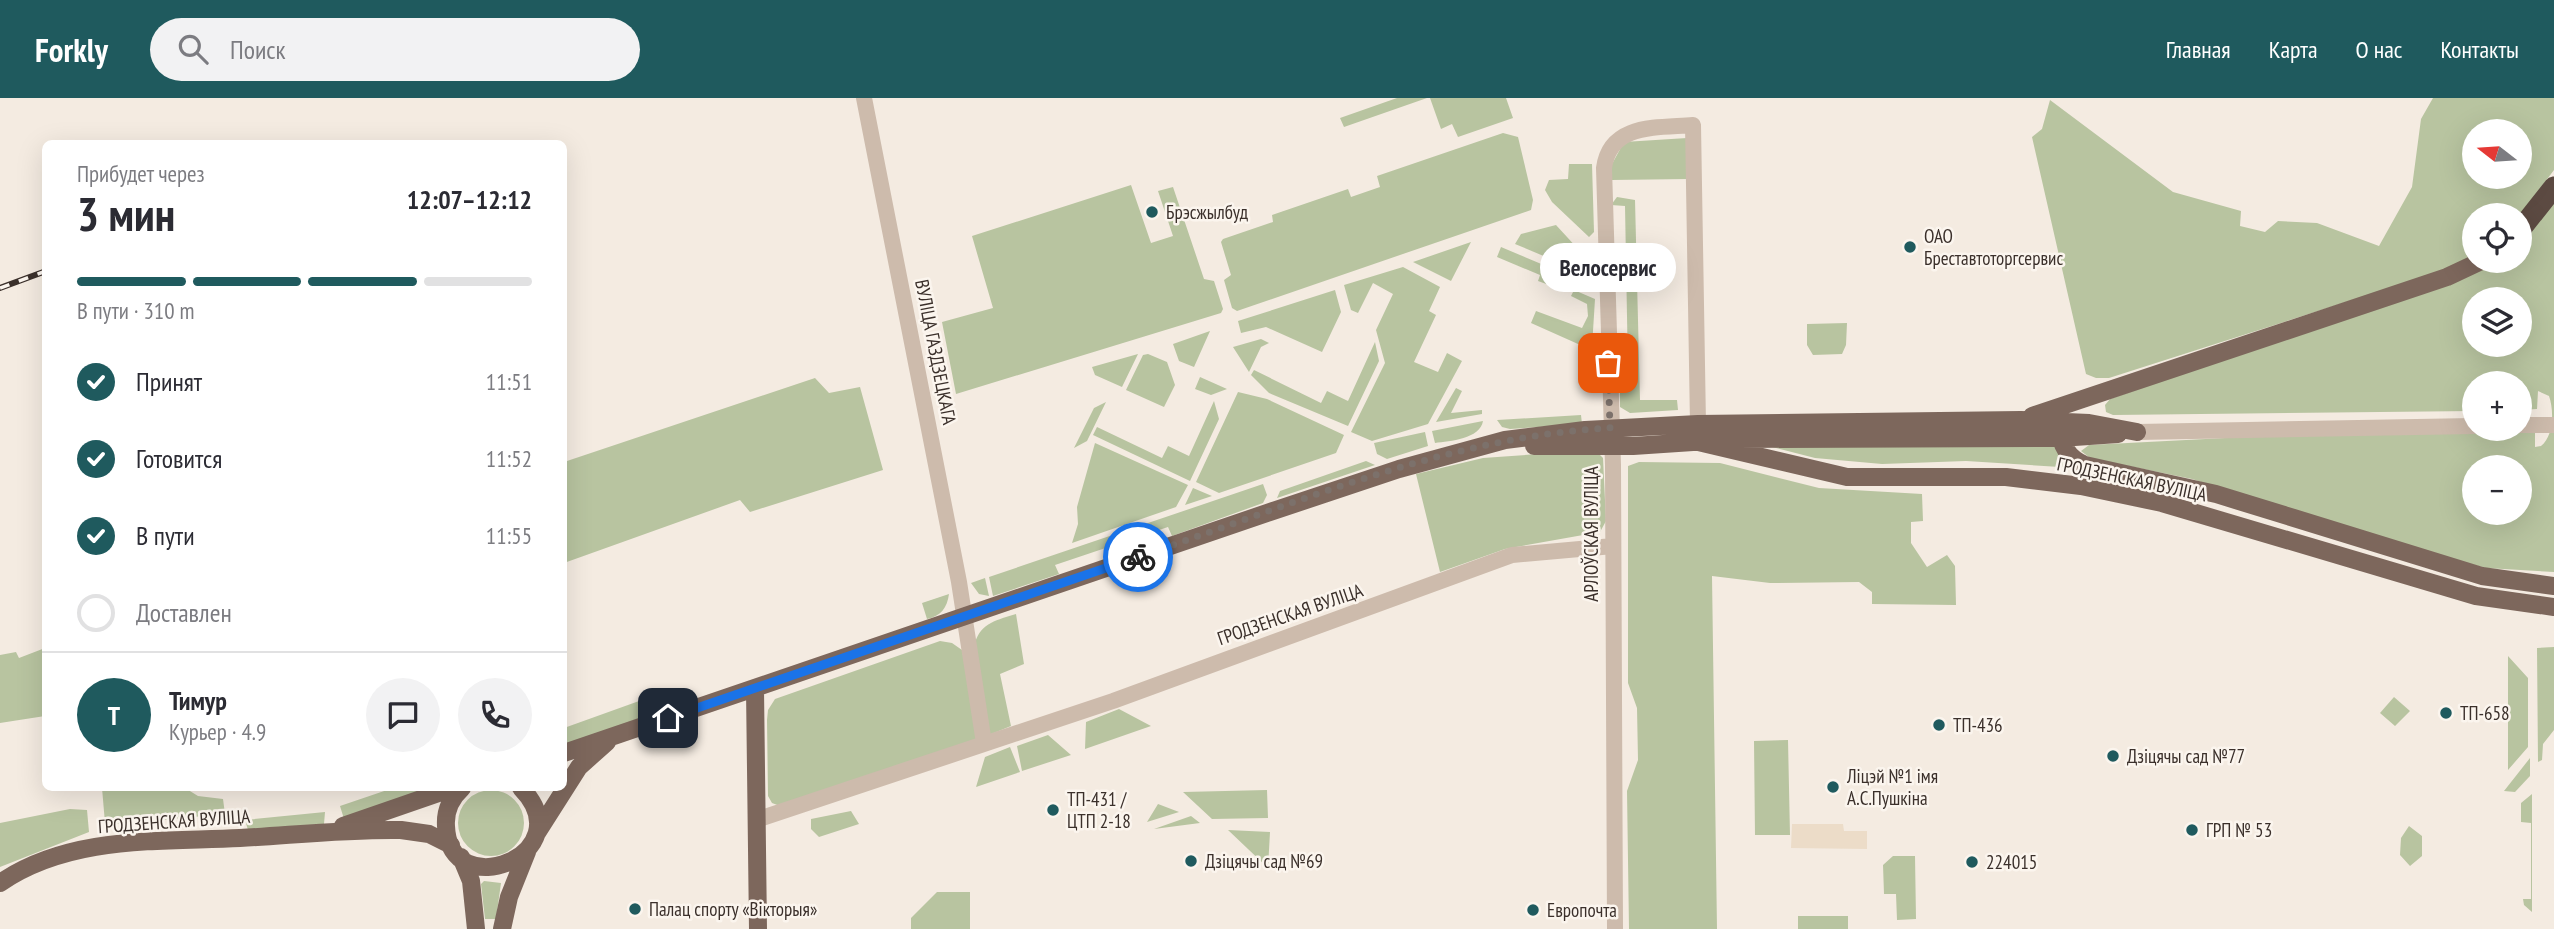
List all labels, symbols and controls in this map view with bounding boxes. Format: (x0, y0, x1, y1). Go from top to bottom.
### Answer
search box (150, 18, 640, 81)
text: Forkly (35, 28, 108, 71)
icon: search (174, 30, 212, 68)
text: Поиск (230, 33, 286, 66)
text: Главная (2166, 34, 2231, 65)
text: Карта (2269, 34, 2318, 65)
text: О нас (2356, 34, 2402, 65)
text: Контакты (2440, 34, 2519, 65)
north arrow (2462, 119, 2532, 189)
map controls (2462, 119, 2532, 525)
text: Прибудет через (77, 159, 205, 188)
text: 12:07–12:12 (407, 183, 532, 216)
text: 3 мин (77, 184, 175, 244)
place label: Брэсжылбуд (1166, 200, 1249, 224)
button: locate (2462, 203, 2532, 273)
marker: Брэсжылбуд (1144, 204, 1160, 220)
place label: ОАО Бреставтоторгсервис (1924, 224, 2063, 270)
marker: ОАО Бреставтоторгсервис (1902, 239, 1918, 255)
callout: Велосервис (1540, 244, 1676, 293)
text: Велосервис (1559, 253, 1657, 282)
street label: ВУЛІЦА ГАЗДЗЕЦКАГА (910, 277, 962, 427)
button: layers (2462, 287, 2532, 357)
text: В пути · 310 m (77, 296, 194, 325)
pin (1578, 333, 1638, 393)
icon: bag (1589, 344, 1627, 382)
icon: check (77, 363, 115, 401)
text: Принят (136, 365, 202, 398)
text: 11:51 (486, 367, 532, 396)
button: + (2462, 371, 2532, 441)
icon: check (77, 440, 115, 478)
text: Готовится (136, 442, 222, 475)
text: 11:52 (486, 444, 532, 473)
street label: ГРОДЗЕНСКАЯ ВУЛІЦА (2055, 451, 2209, 507)
button: − (2462, 455, 2532, 525)
street label: АРЛОЎСКАЯ ВУЛІЦА (1579, 466, 1603, 602)
icon: check (77, 517, 115, 555)
text: В пути (136, 519, 195, 552)
text: 11:55 (486, 521, 532, 550)
courier (1103, 522, 1173, 592)
icon: bike (1119, 538, 1157, 576)
street label: ГРОДЗЕНСКАЯ ВУЛІЦА (1214, 578, 1366, 650)
text: Доставлен (136, 596, 232, 629)
button: chat (366, 678, 440, 752)
button: phone (458, 678, 532, 752)
text: Тимур (169, 684, 227, 717)
pin (638, 688, 698, 748)
text: Т (108, 699, 120, 732)
icon: home (649, 699, 687, 737)
place label: ТП-658 (2460, 701, 2510, 725)
marker: ТП-658 (2438, 705, 2454, 721)
place label: ТП-436 (1953, 713, 2003, 737)
text: Курьер · 4.9 (169, 717, 266, 746)
marker: ТП-436 (1931, 717, 1947, 733)
place label: Дзіцячы сад №77 (2127, 744, 2245, 768)
marker: Дзіцячы сад №77 (2105, 748, 2121, 764)
place label: Ліцэй №1 імя А.С.Пушкіна (1846, 764, 1938, 810)
marker: Ліцэй №1 імя А.С.Пушкіна (1825, 779, 1841, 795)
place label: ТП-431 / ЦТП 2-18 (1067, 787, 1131, 833)
marker: ТП-431 / ЦТП 2-18 (1045, 802, 1061, 818)
street label: ГРОДЗЕНСКАЯ ВУЛІЦА (97, 804, 251, 838)
place label: ГРП № 53 (2206, 818, 2272, 842)
marker: ГРП № 53 (2184, 822, 2200, 838)
place label: Дзіцячы сад №69 (1205, 849, 1323, 873)
place label: 224015 (1986, 850, 2037, 874)
marker: Дзіцячы сад №69 (1183, 853, 1199, 869)
marker: 224015 (1964, 854, 1980, 870)
place label: Палац спорту «Вікторыя» (649, 897, 817, 921)
place label: Европочта (1547, 898, 1617, 922)
marker: Палац спорту «Вікторыя» (627, 901, 643, 917)
marker: Европочта (1525, 902, 1541, 918)

